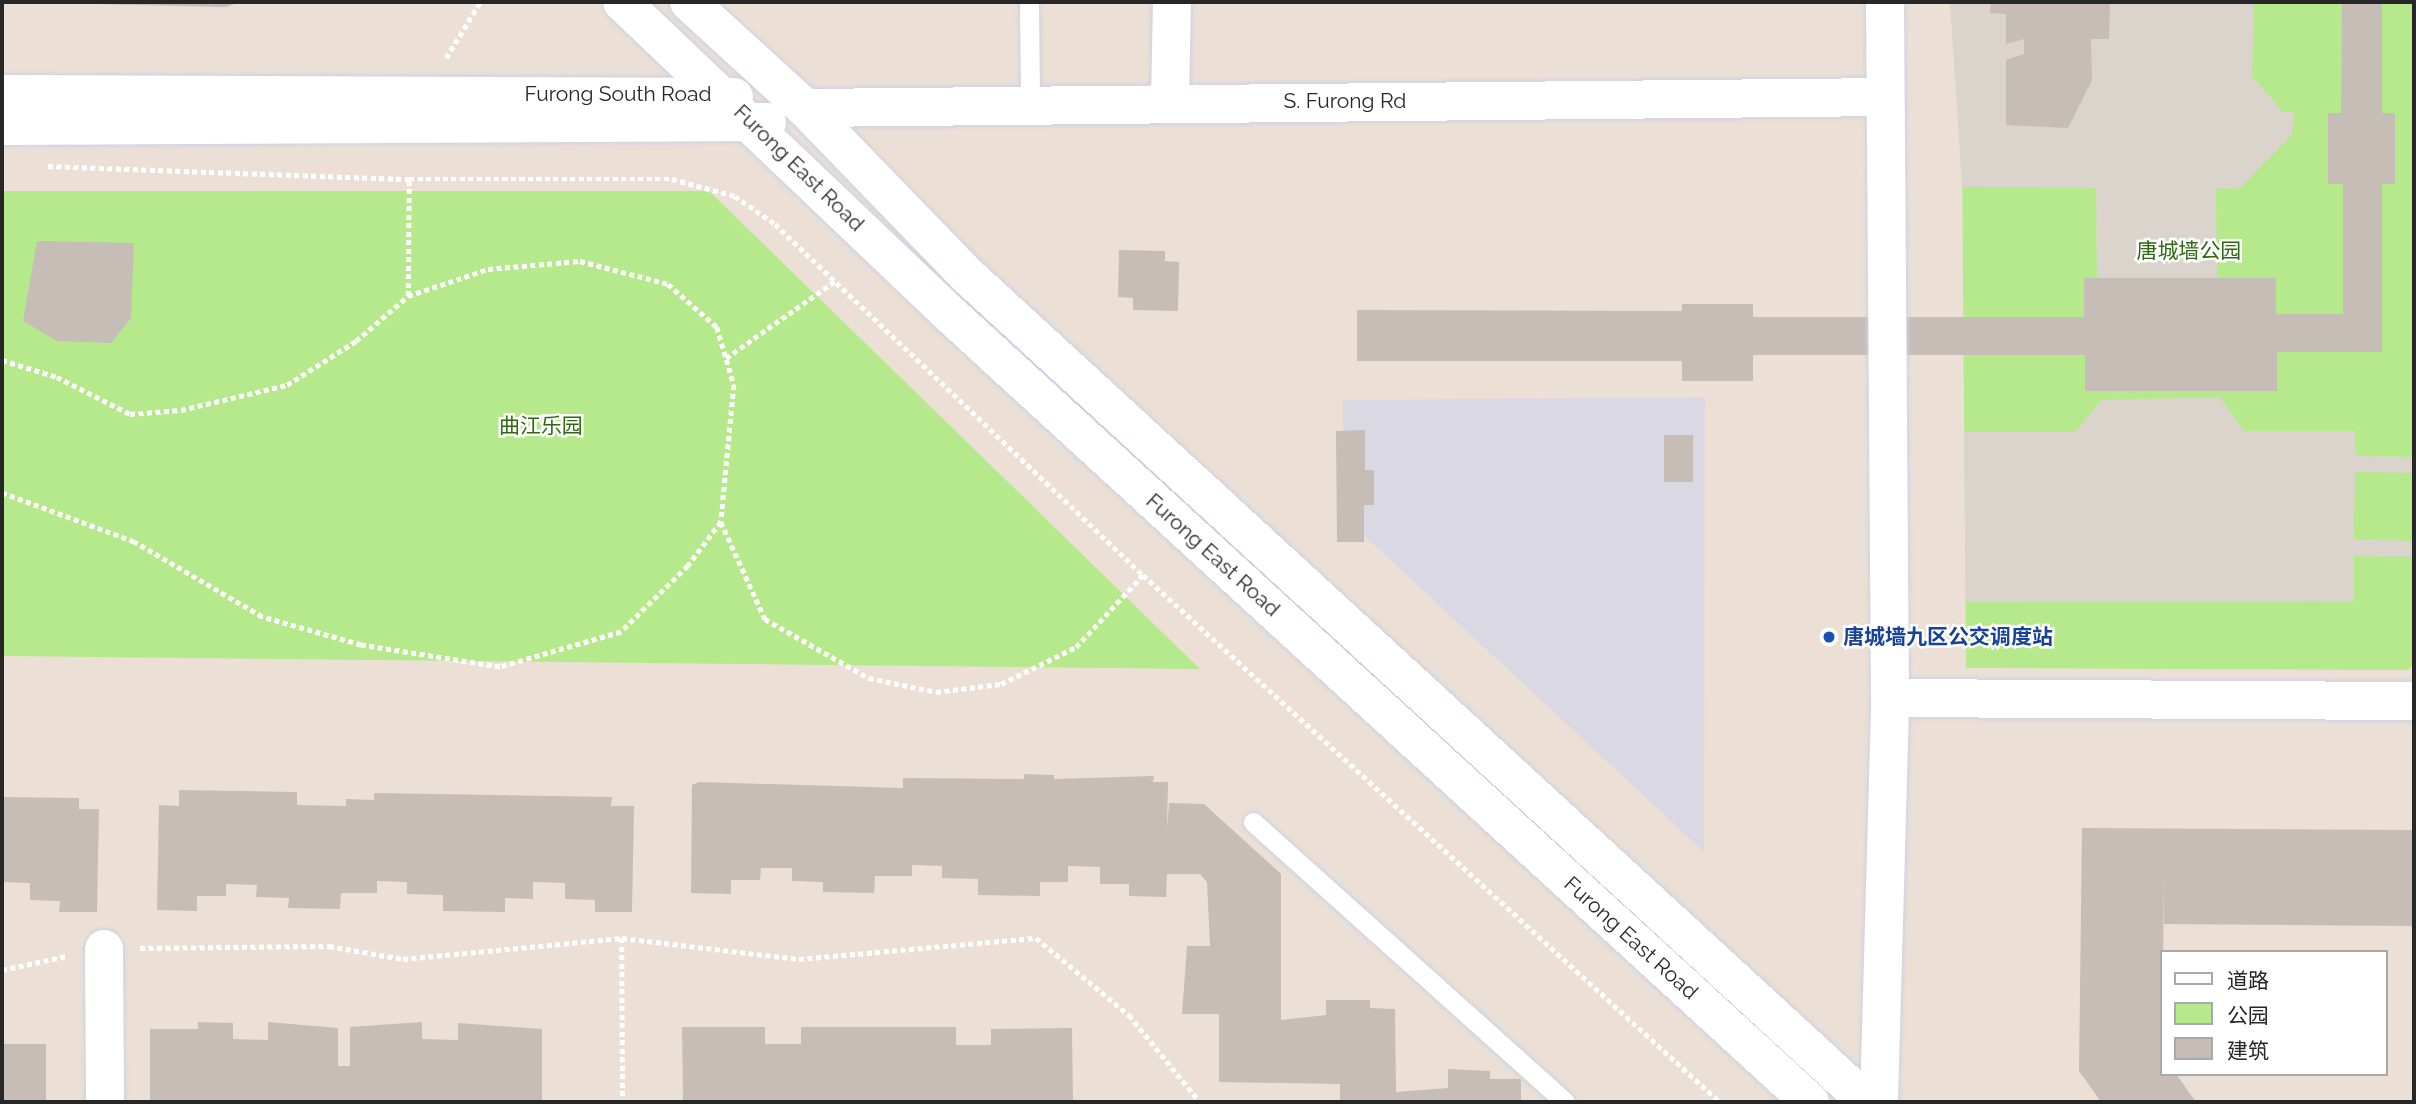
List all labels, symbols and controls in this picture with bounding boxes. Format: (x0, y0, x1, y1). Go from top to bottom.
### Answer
street label: Furong South Road (525, 81, 711, 107)
street label: S. Furong Rd (1284, 88, 1406, 114)
street label: Furong East Road (729, 99, 869, 237)
park label: 唐城墙公园 (2137, 238, 2241, 264)
park label: 曲江乐园 (499, 413, 583, 439)
street label: Furong East Road (1141, 488, 1285, 622)
place label: 唐城墙九区公交调度站 (1843, 624, 2053, 650)
marker: 唐城墙九区公交调度站 (1821, 629, 1837, 645)
street label: Furong East Road (1559, 871, 1703, 1005)
legend (2160, 950, 2388, 1076)
text: 道路 (2227, 968, 2269, 993)
text: 公园 (2227, 1003, 2269, 1028)
text: 建筑 (2227, 1038, 2269, 1063)

